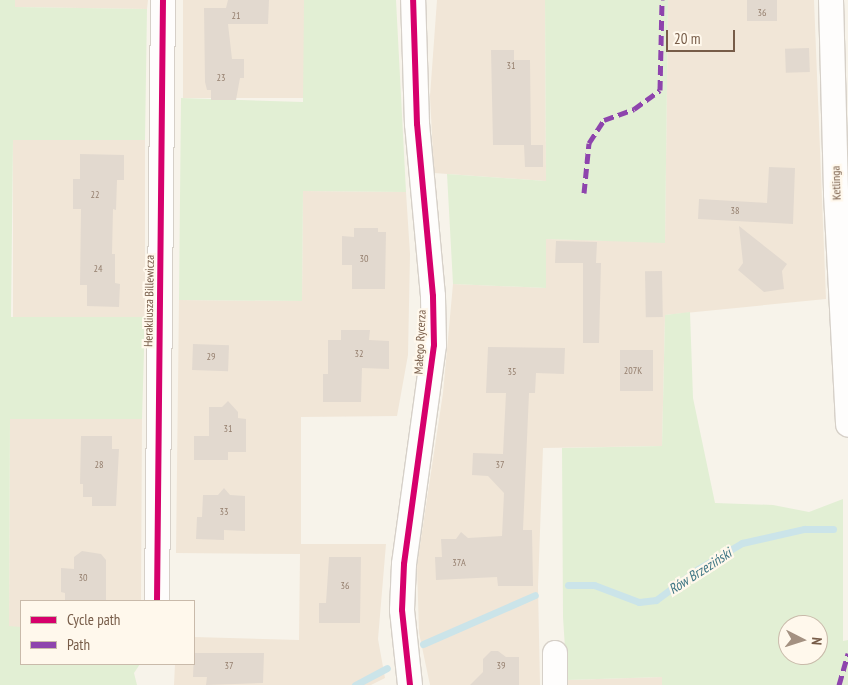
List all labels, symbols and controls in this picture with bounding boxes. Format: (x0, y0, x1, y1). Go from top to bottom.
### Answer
house number: 36 (758, 7, 766, 19)
house number: 21 (232, 10, 240, 22)
scale bar (668, 20, 737, 52)
text: 20 m (674, 29, 700, 48)
house number: 31 (507, 60, 515, 72)
house number: 23 (217, 72, 225, 84)
street label: Ketlinga (828, 166, 844, 200)
house number: 22 (91, 189, 99, 201)
house number: 38 (731, 205, 739, 217)
house number: 30 (360, 253, 368, 265)
street label: Herakliusza Billewicza (141, 255, 157, 347)
house number: 24 (94, 263, 102, 275)
street label: Małego Rycerza (411, 309, 429, 375)
house number: 32 (355, 348, 363, 360)
house number: 29 (207, 351, 215, 363)
house number: 207K (624, 365, 642, 377)
house number: 35 (508, 366, 516, 378)
house number: 31 (224, 423, 232, 435)
house number: 28 (95, 459, 103, 471)
house number: 37 (496, 459, 504, 471)
house number: 33 (220, 506, 228, 518)
water label: Rów Brzeziński (665, 544, 735, 598)
house number: 37A (452, 557, 466, 569)
house number: 30 (79, 572, 87, 584)
house number: 36 (341, 580, 349, 592)
legend (20, 600, 195, 665)
text: Cycle path (67, 610, 120, 629)
north arrow (778, 615, 828, 665)
text: Path (67, 635, 90, 654)
text: N (808, 637, 826, 646)
house number: 37 (225, 660, 233, 672)
house number: 39 (497, 660, 505, 672)

